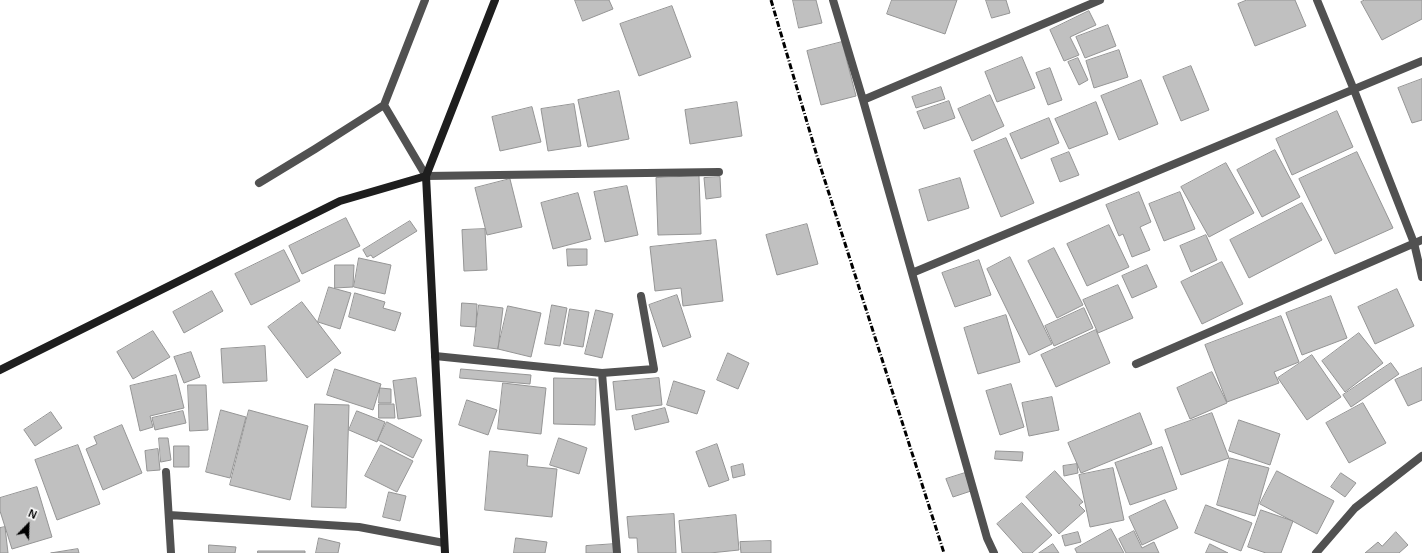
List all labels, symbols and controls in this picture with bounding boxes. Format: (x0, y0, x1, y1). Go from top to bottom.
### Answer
north arrow (8, 505, 48, 545)
text: N (27, 507, 39, 521)

